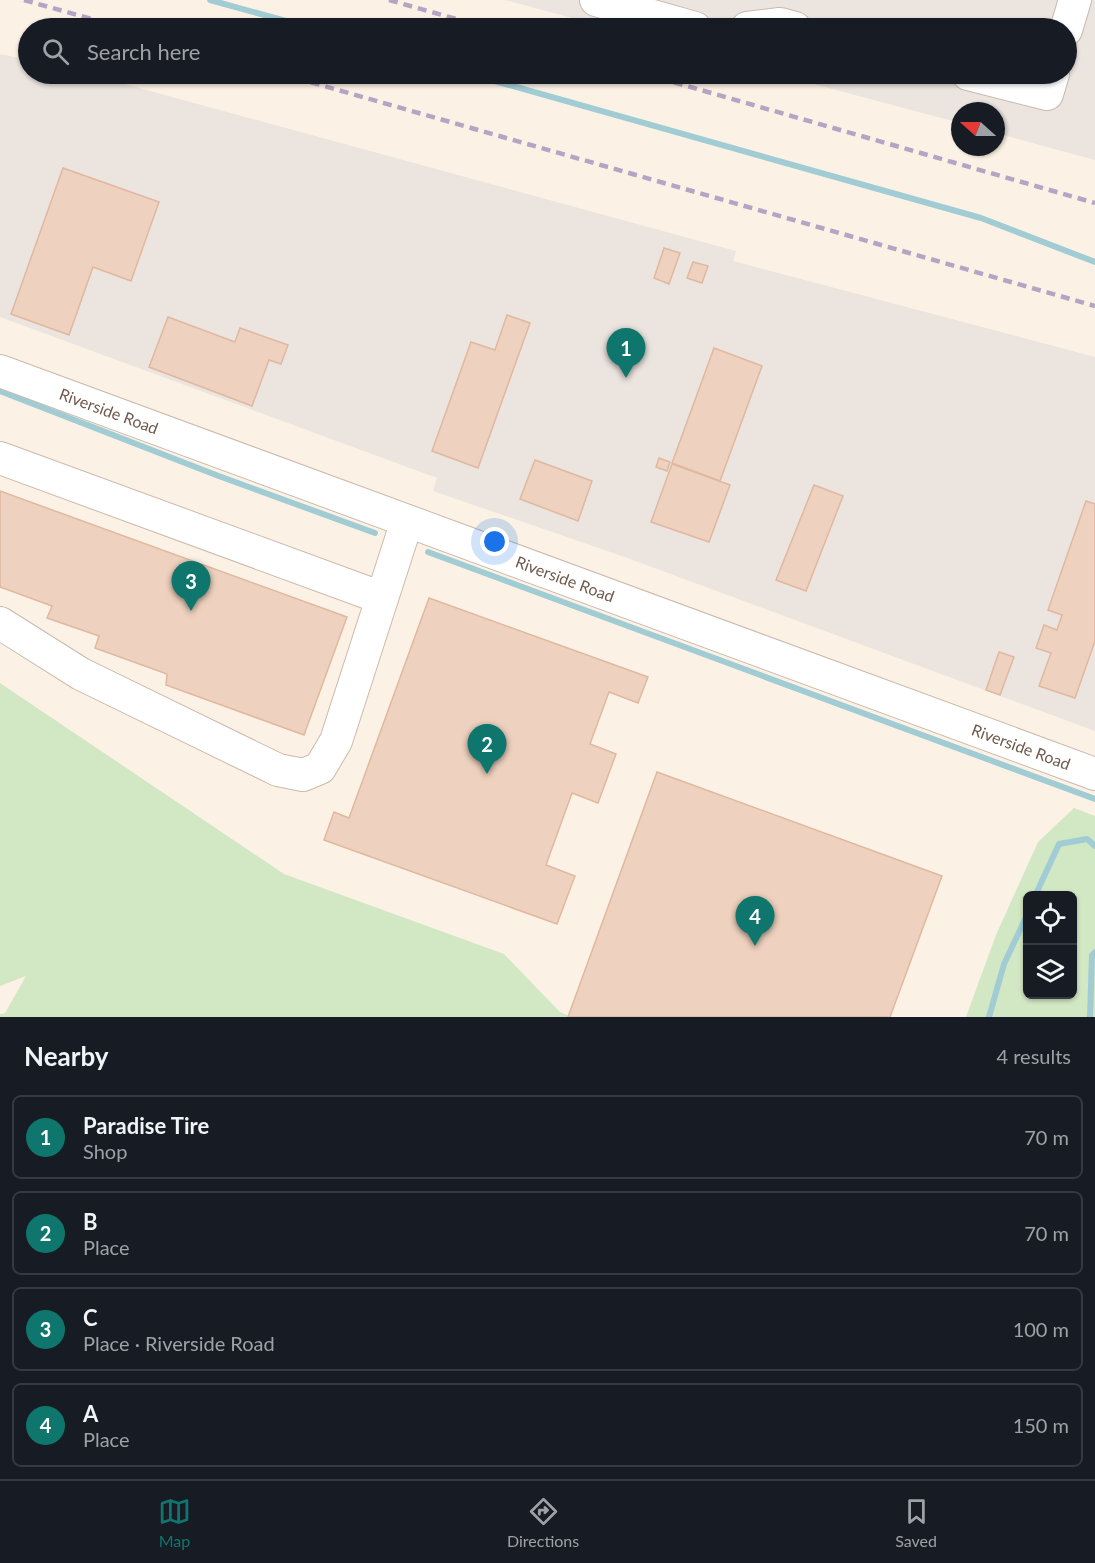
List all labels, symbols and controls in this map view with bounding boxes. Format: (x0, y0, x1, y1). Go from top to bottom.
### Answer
search box (18, 18, 1077, 84)
icon: search (39, 35, 72, 68)
text: Search here (87, 38, 200, 65)
north arrow (951, 102, 1005, 156)
pin: 1 (606, 328, 646, 378)
street label: Riverside Road (57, 384, 161, 437)
your location (480, 527, 509, 556)
street label: Riverside Road (513, 552, 617, 605)
pin: 3 (172, 562, 210, 611)
street label: Riverside Road (969, 719, 1073, 773)
pin: 2 (468, 724, 506, 774)
map controls (1023, 891, 1077, 999)
button: locate (1023, 891, 1077, 945)
pin: 4 (736, 896, 774, 946)
button: layers (1023, 945, 1077, 999)
text: Nearby (24, 1040, 109, 1072)
text: 4 results (996, 1044, 1071, 1068)
text: Paradise Tire (83, 1112, 209, 1139)
text: 1 (40, 1125, 51, 1149)
text: 70 m (1024, 1125, 1069, 1149)
text: Shop (83, 1139, 127, 1163)
text: B (83, 1208, 98, 1235)
text: 2 (40, 1221, 51, 1245)
text: 70 m (1024, 1221, 1069, 1245)
text: Place (83, 1235, 130, 1259)
text: C (83, 1304, 98, 1331)
text: 3 (40, 1317, 51, 1341)
text: 100 m (1013, 1317, 1069, 1341)
text: Place · Riverside Road (83, 1331, 275, 1355)
text: A (83, 1400, 98, 1427)
text: 4 (40, 1413, 51, 1437)
text: 150 m (1013, 1413, 1069, 1437)
text: Place (83, 1427, 130, 1451)
tab: Map (158, 1495, 191, 1550)
tab: Directions (507, 1495, 579, 1550)
tab: Saved (895, 1495, 937, 1550)

